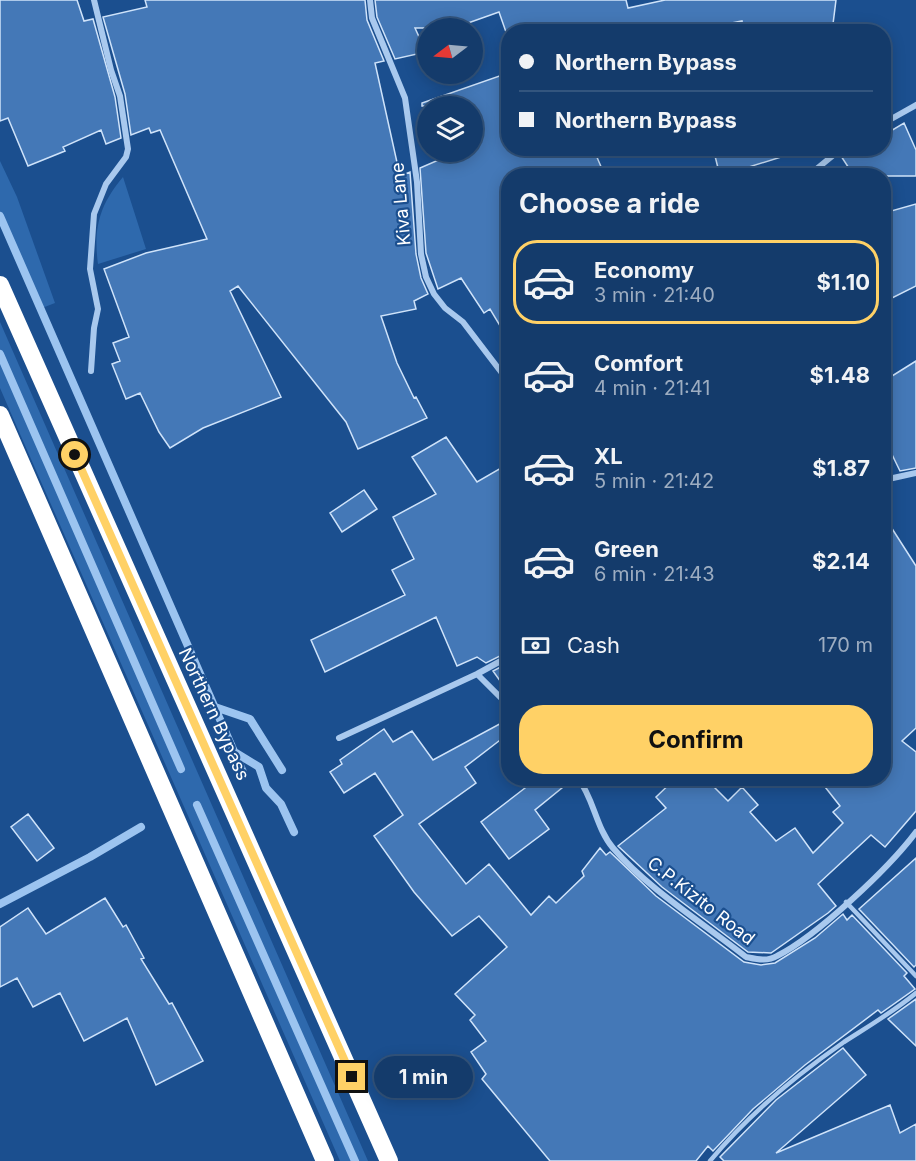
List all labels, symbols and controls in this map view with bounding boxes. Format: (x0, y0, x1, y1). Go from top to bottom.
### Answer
north arrow (417, 18, 483, 84)
map controls (417, 18, 483, 162)
text: Northern Bypass (555, 49, 737, 75)
button: layers (417, 96, 483, 162)
text: Northern Bypass (555, 107, 737, 133)
street label: Kiva Lane (386, 162, 415, 246)
text: Choose a ride (519, 187, 700, 220)
icon: car (522, 255, 576, 309)
text: Economy (594, 257, 694, 283)
text: $1.10 (816, 269, 870, 295)
text: 3 min · 21:40 (594, 283, 715, 307)
icon: car (522, 348, 576, 402)
text: Comfort (594, 350, 683, 376)
text: $1.48 (810, 362, 870, 388)
text: 4 min · 21:41 (594, 376, 711, 400)
route start (61, 441, 88, 468)
icon: car (522, 441, 576, 495)
text: XL (594, 443, 623, 469)
text: $1.87 (812, 455, 870, 481)
text: 5 min · 21:42 (594, 469, 714, 493)
icon: car (522, 534, 576, 588)
text: Green (594, 536, 659, 562)
text: $2.14 (812, 548, 870, 574)
text: 6 min · 21:43 (594, 562, 715, 586)
icon: cash (519, 629, 552, 662)
text: Cash (567, 632, 620, 658)
text: 170 m (818, 633, 873, 657)
street label: Northern Bypass (175, 644, 254, 783)
button: Confirm (519, 705, 873, 774)
street label: C.P.Kizito Road (643, 852, 759, 949)
callout: 1 min (373, 1056, 472, 1098)
route end (338, 1063, 365, 1090)
text: 1 min (399, 1065, 448, 1089)

